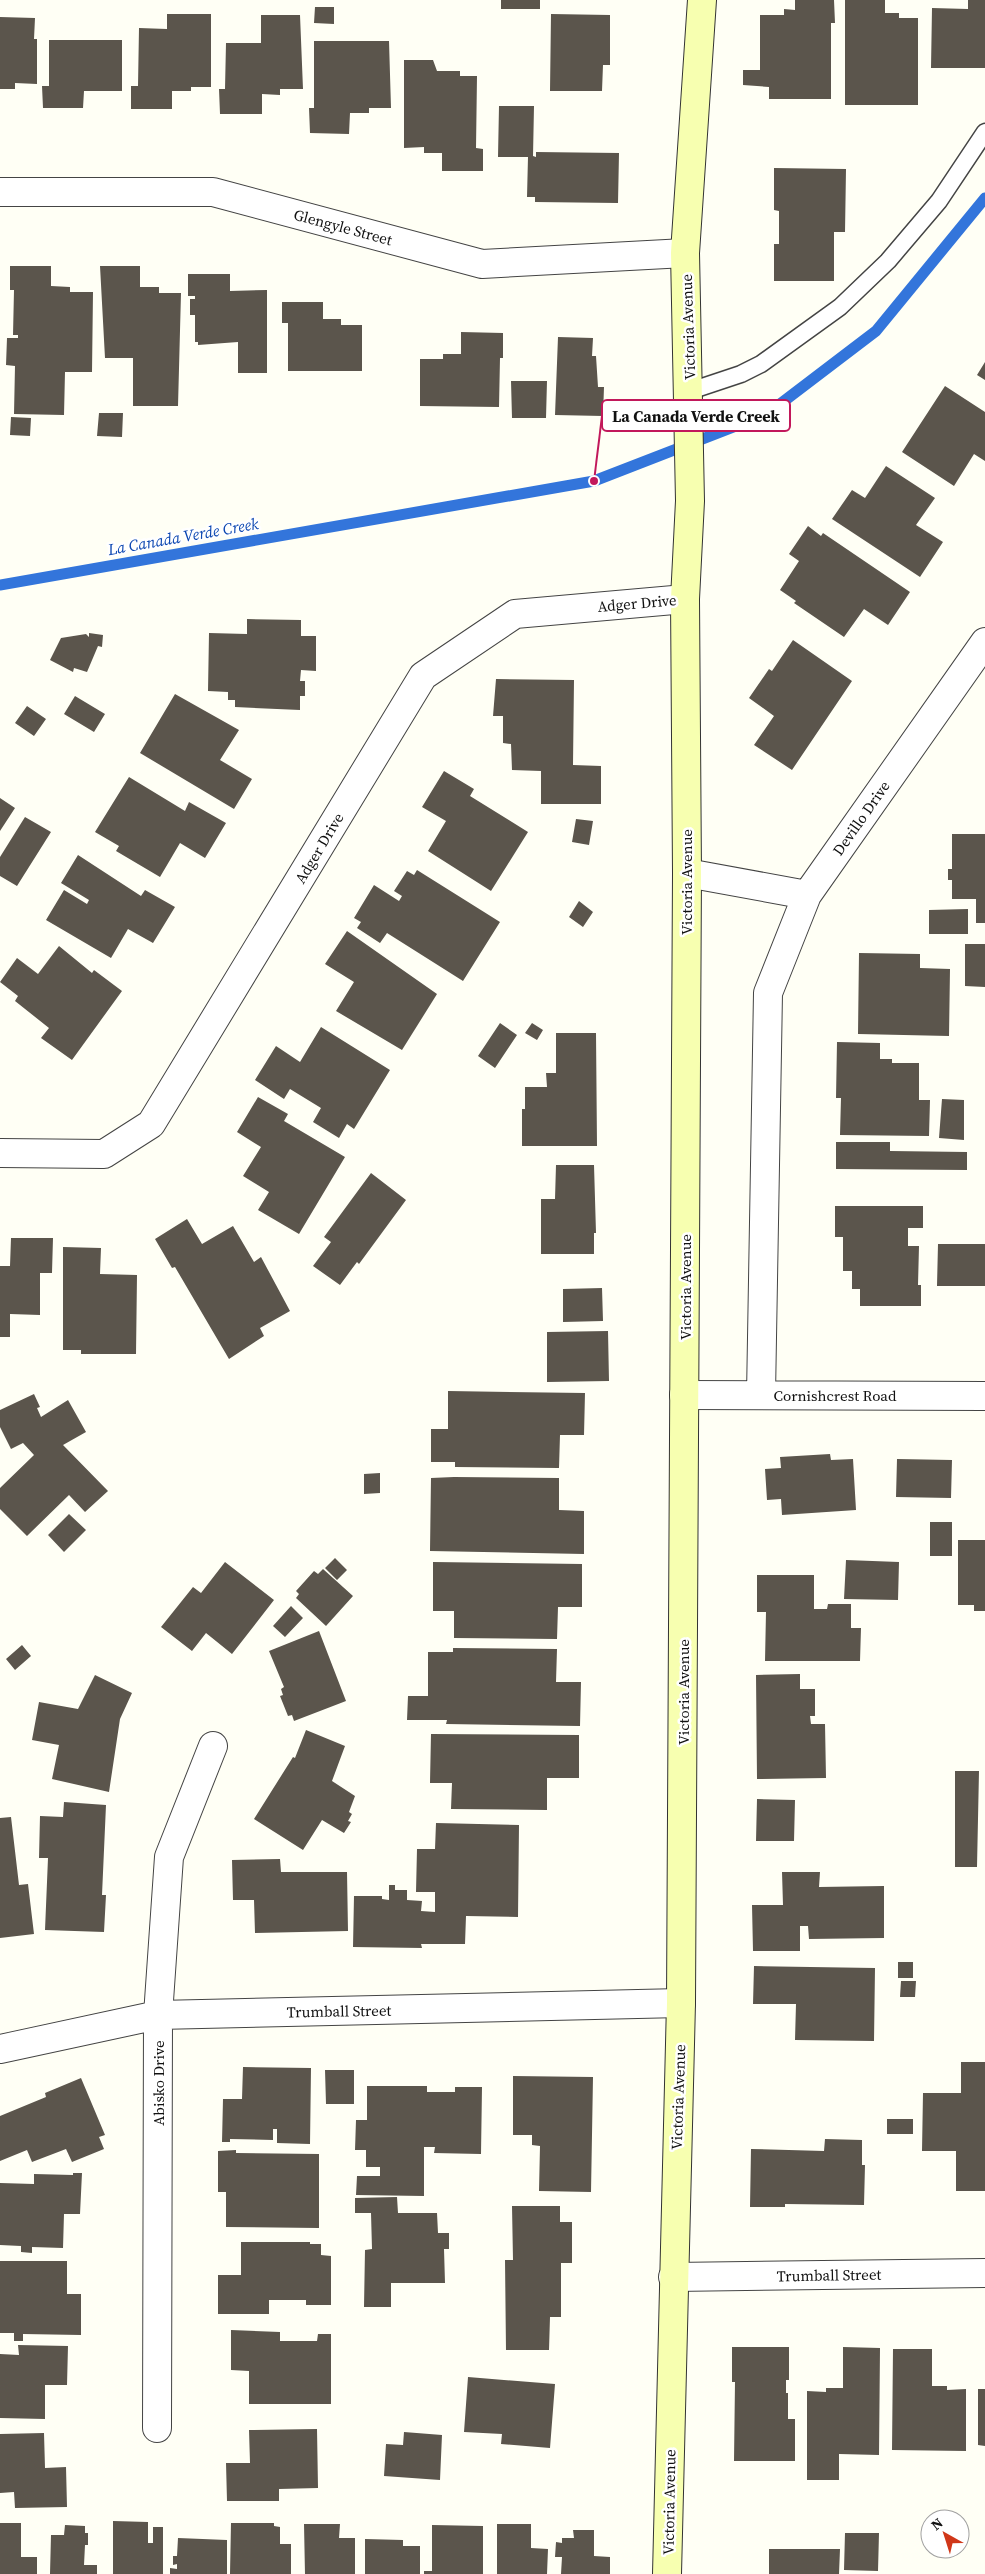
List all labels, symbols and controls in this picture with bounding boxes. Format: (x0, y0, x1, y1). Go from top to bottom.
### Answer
street label: Glengyle Street (291, 204, 395, 250)
street label: Victoria Avenue (676, 273, 700, 380)
callout: La Canada Verde Creek (602, 400, 790, 431)
text: La Canada Verde Creek (612, 405, 780, 427)
water label: La Canada Verde Creek (105, 512, 261, 560)
street label: Adger Drive (597, 589, 678, 617)
street label: Devillo Drive (827, 776, 895, 860)
street label: Adger Drive (290, 808, 349, 887)
street label: Victoria Avenue (676, 829, 697, 935)
street label: Victoria Avenue (675, 1234, 696, 1340)
street label: Cornishcrest Road (773, 1385, 897, 1406)
street label: Victoria Avenue (673, 1639, 694, 1745)
street label: Trumball Street (286, 2000, 392, 2022)
street label: Abisko Drive (148, 2040, 169, 2126)
street label: Victoria Avenue (666, 2043, 690, 2150)
street label: Trumball Street (776, 2264, 882, 2286)
street label: Victoria Avenue (658, 2449, 680, 2555)
north arrow (920, 2509, 970, 2559)
text: N (927, 2513, 947, 2535)

